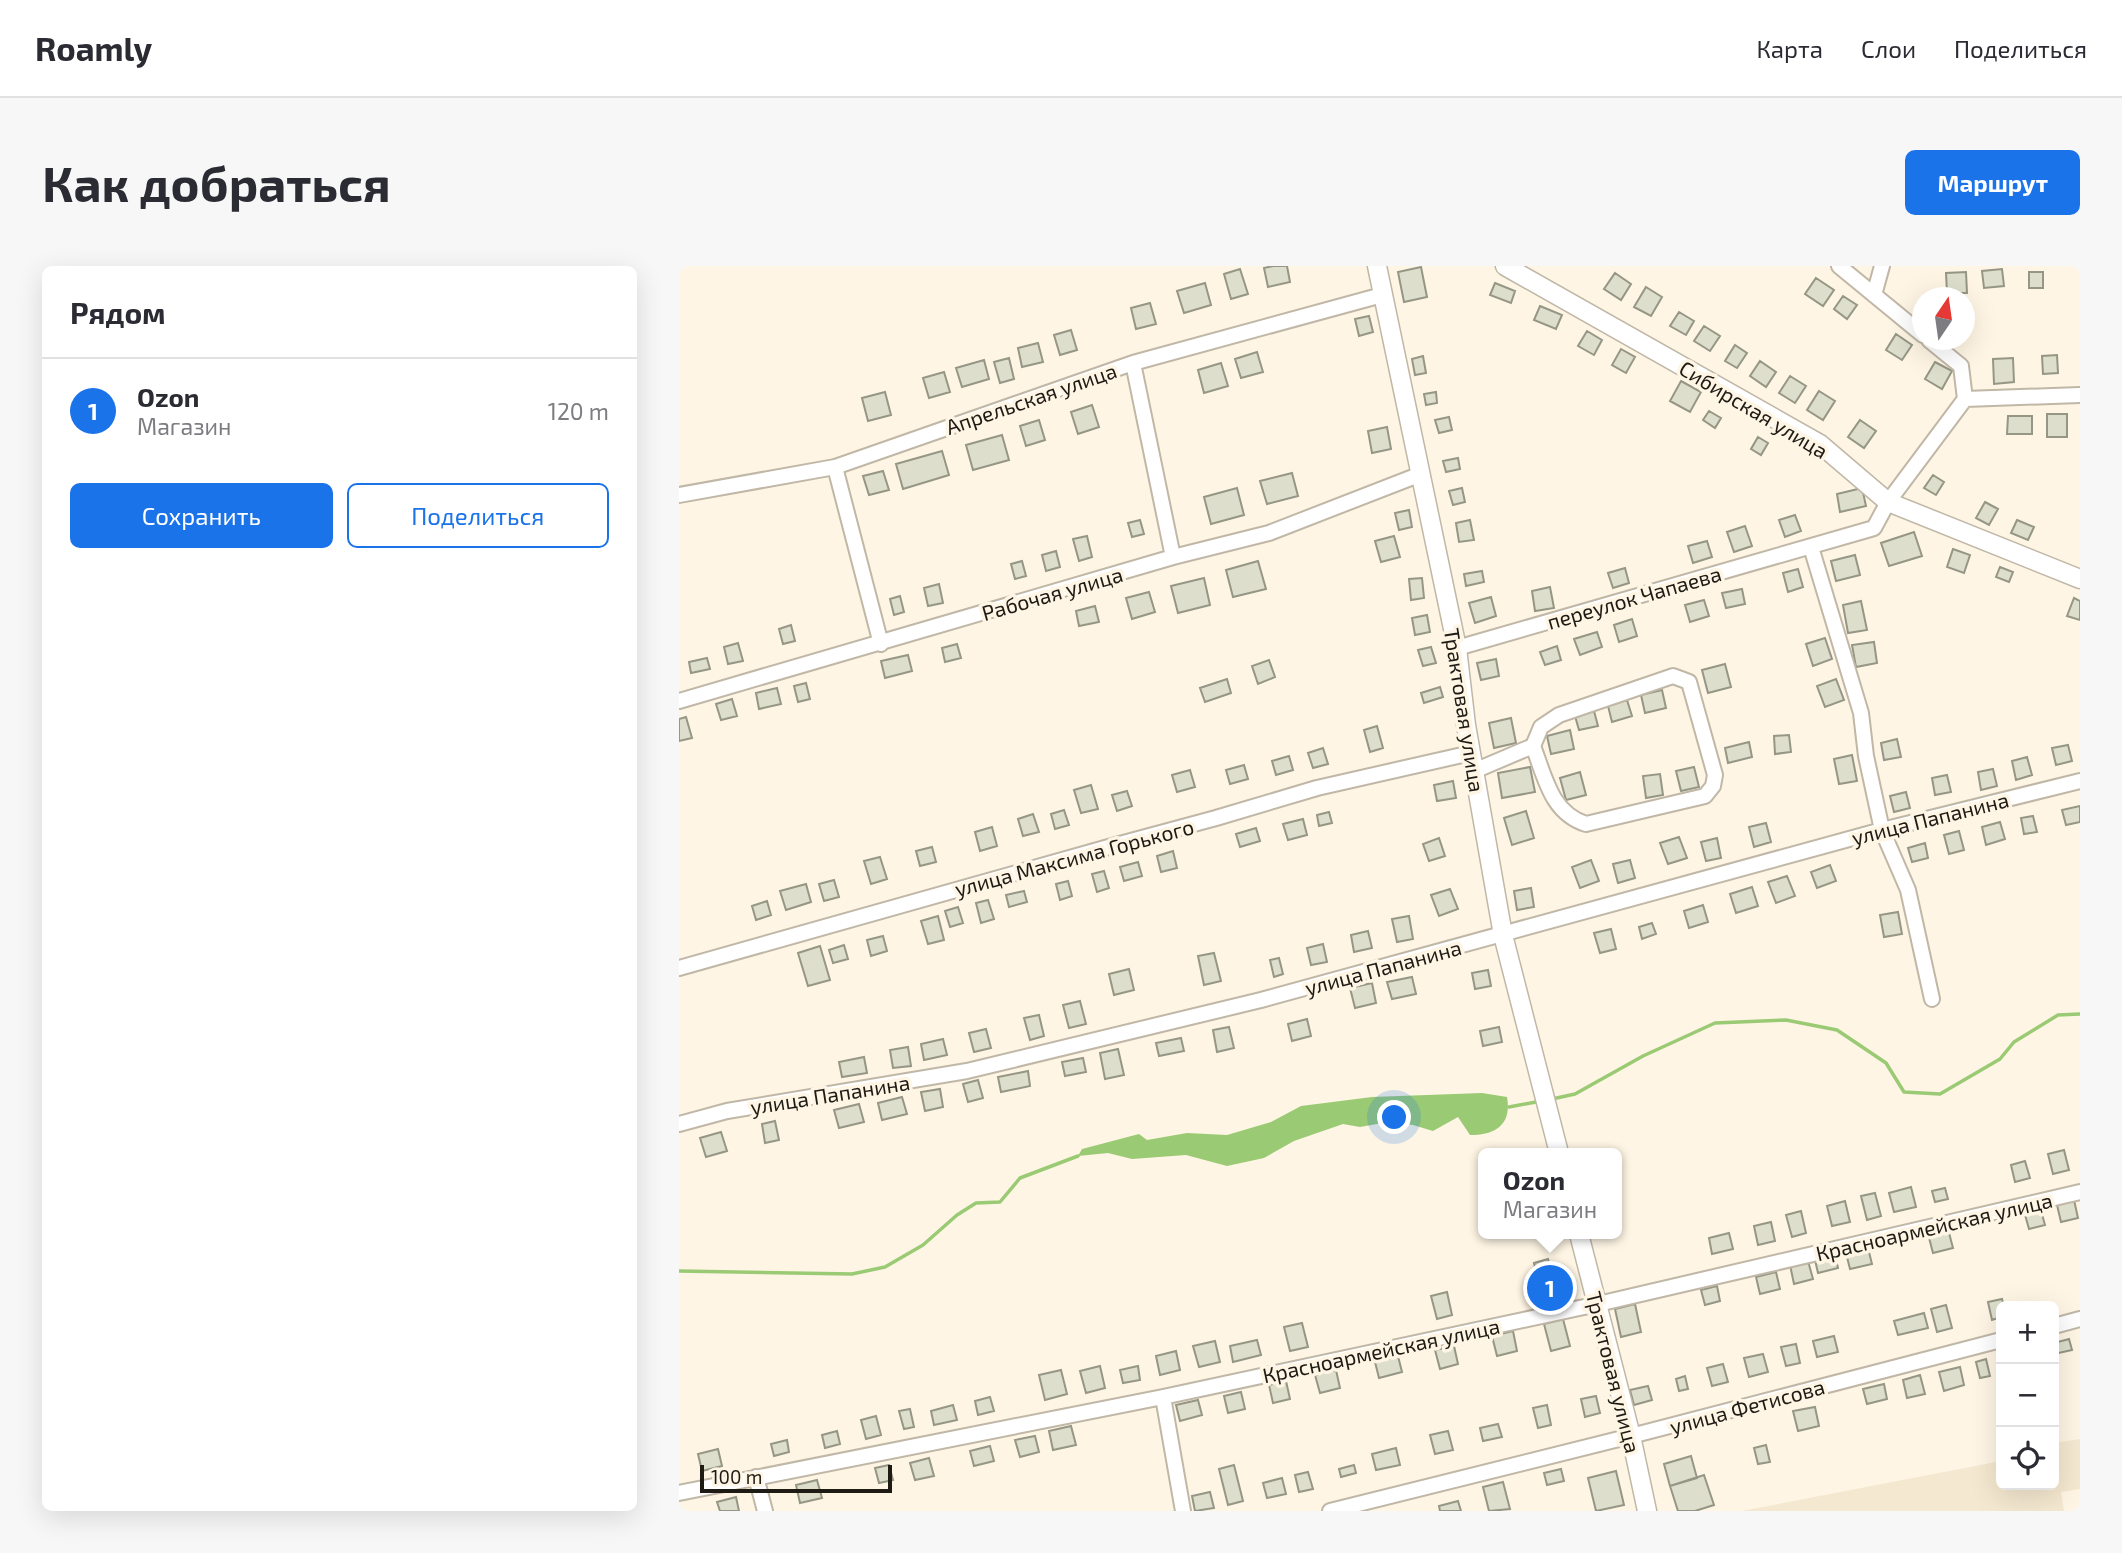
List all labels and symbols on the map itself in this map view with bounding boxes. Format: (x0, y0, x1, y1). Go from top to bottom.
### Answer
north arrow (1912, 287, 1975, 350)
street label: Сибирская улица (1675, 355, 1833, 464)
street label: Апрельская улица (942, 357, 1120, 440)
street label: переулок Чапаева (1544, 560, 1724, 635)
street label: Рабочая улица (979, 561, 1126, 626)
street label: Трактовая улица (1439, 626, 1490, 794)
street label: улица Папанина (1849, 786, 2011, 851)
street label: улица Максима Горького (952, 813, 1197, 902)
street label: улица Папанина (1302, 934, 1464, 1001)
street label: улица Папанина (749, 1069, 912, 1120)
your location (1377, 1100, 1411, 1134)
street label: Красноармейская улица (1813, 1187, 2055, 1266)
pin: 1 (1527, 1262, 1573, 1314)
street label: Трактовая улица (1581, 1289, 1646, 1456)
street label: Красноармейская улица (1260, 1313, 1502, 1388)
street label: улица Фетисова (1667, 1373, 1828, 1440)
scale bar (700, 1462, 893, 1494)

